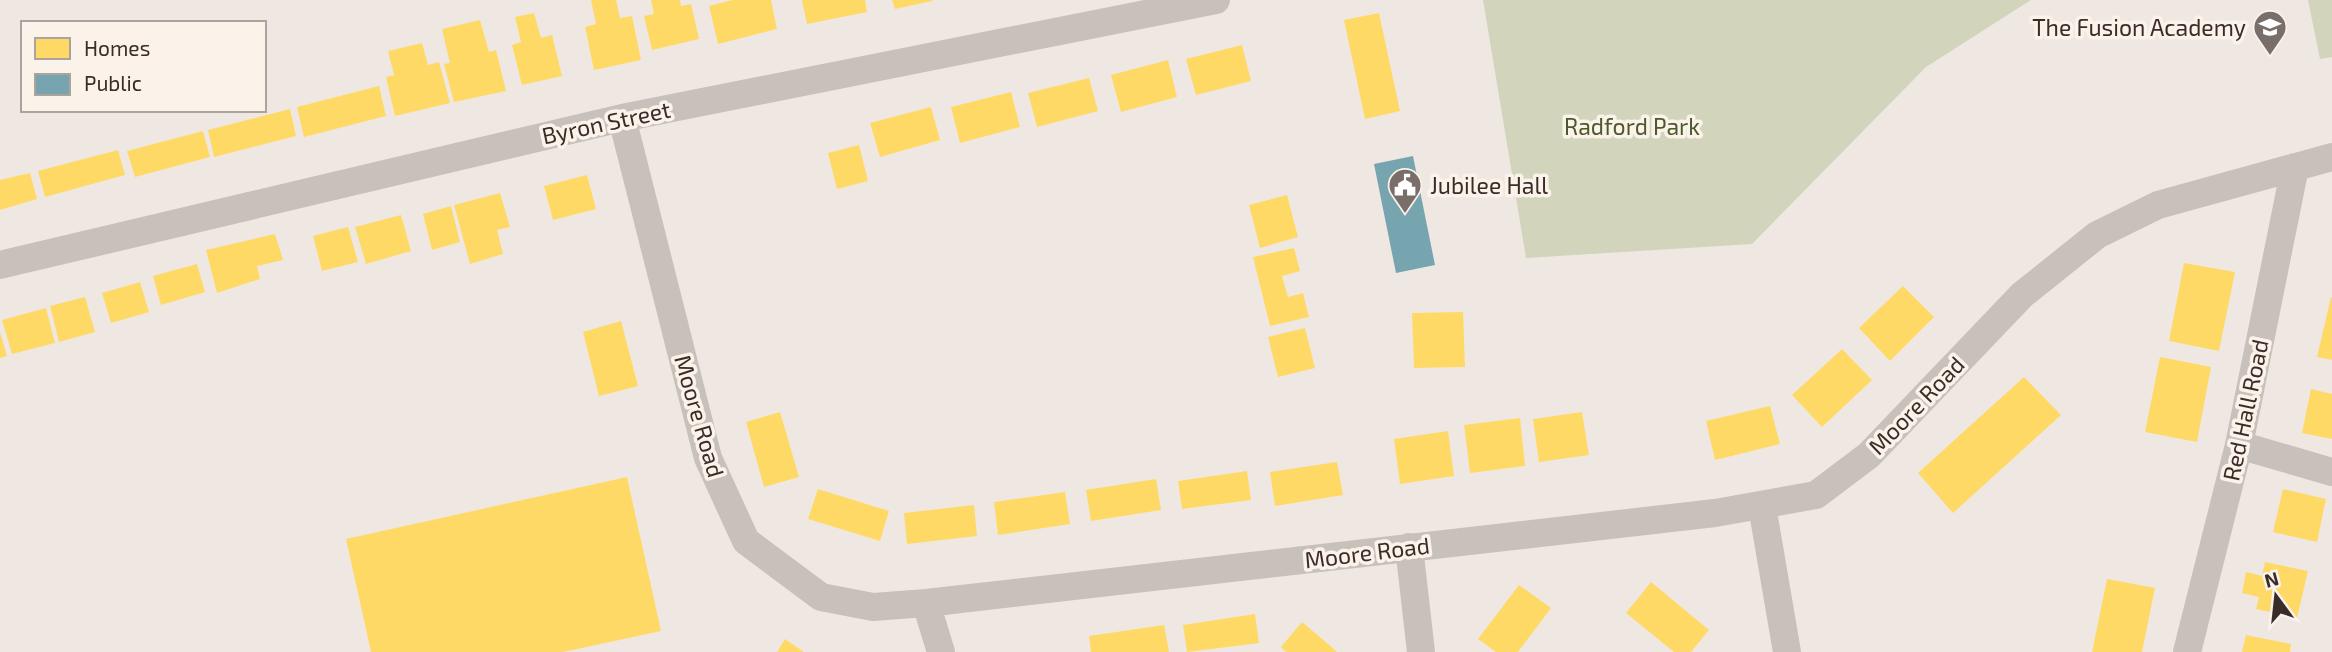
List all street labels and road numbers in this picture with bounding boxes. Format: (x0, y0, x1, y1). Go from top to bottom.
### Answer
street label: Byron Street (539, 95, 673, 149)
street label: Red Hall Road (2216, 337, 2274, 483)
street label: Moore Road (1862, 350, 1970, 460)
street label: Moore Road (669, 352, 731, 480)
street label: Moore Road (1303, 530, 1431, 574)

